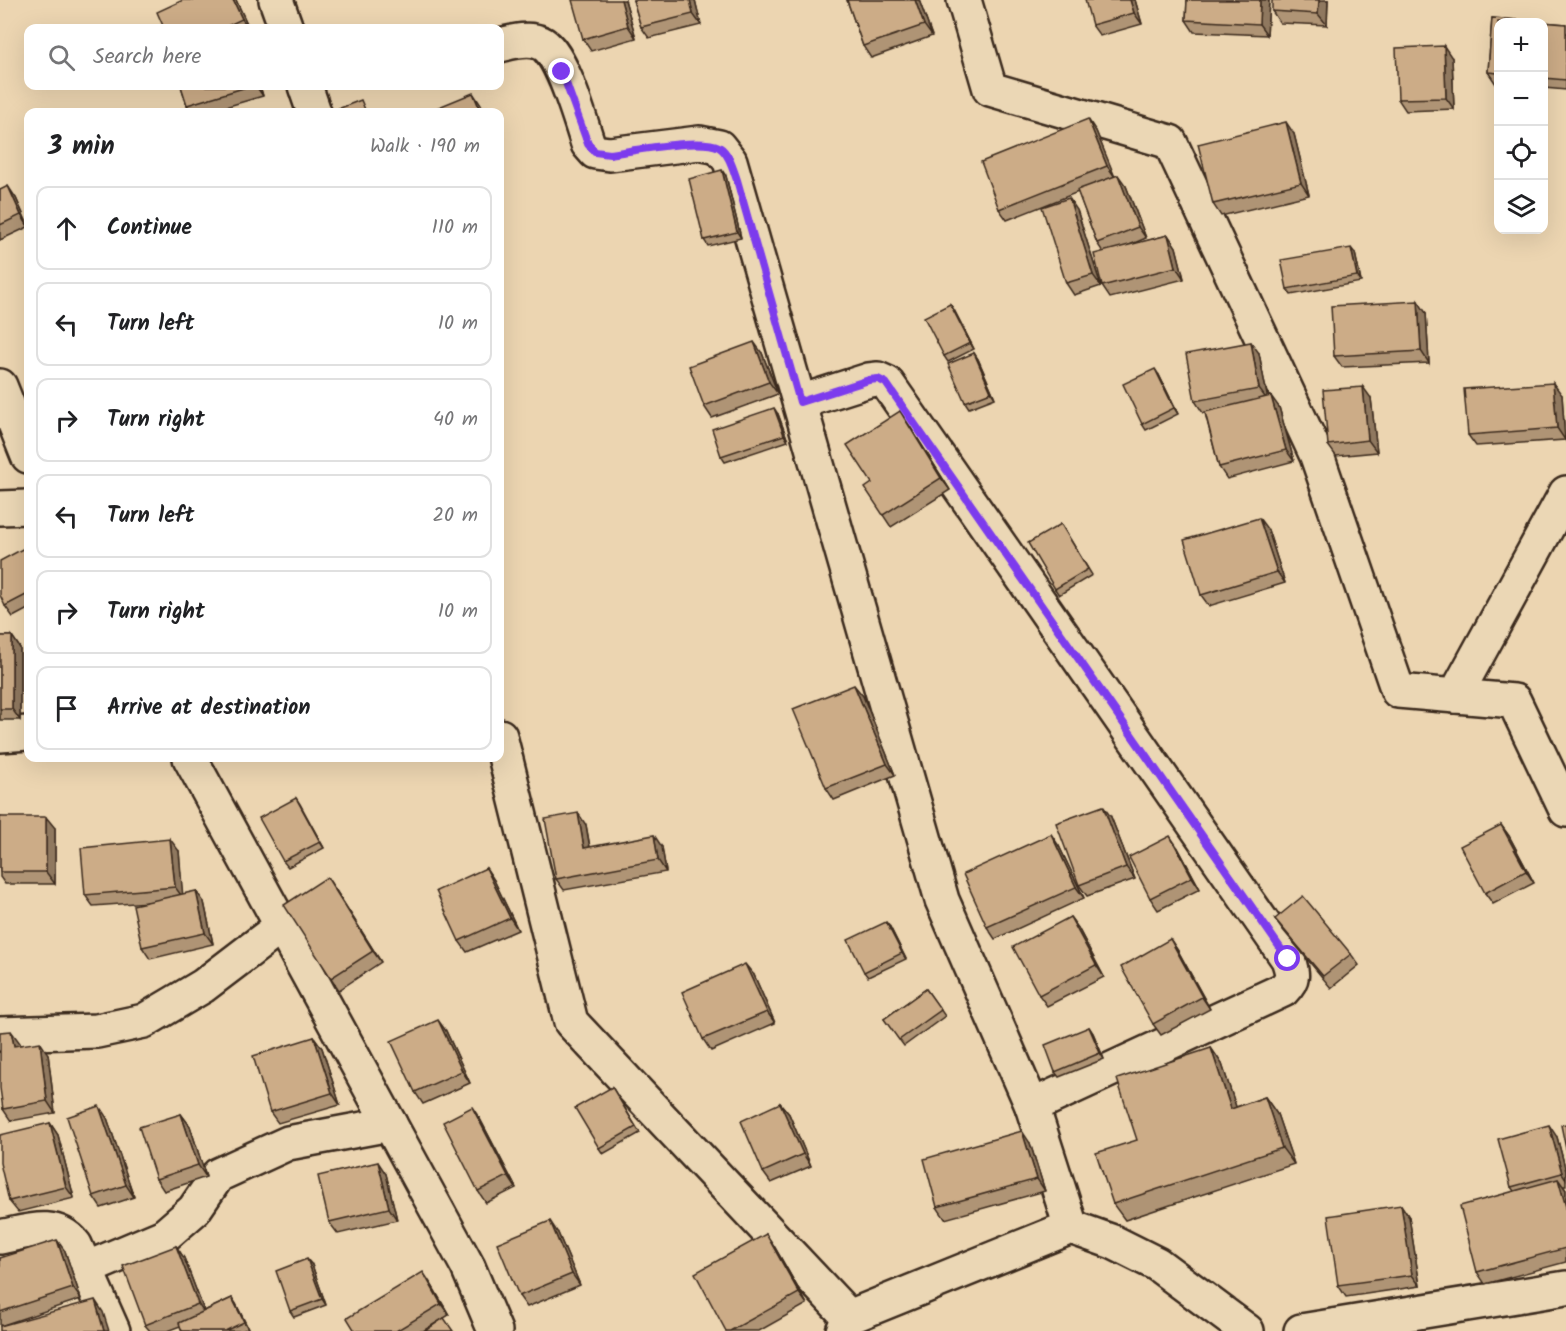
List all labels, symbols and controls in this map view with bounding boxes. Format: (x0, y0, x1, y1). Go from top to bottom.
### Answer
map controls (1494, 18, 1548, 234)
button: + (1494, 18, 1548, 72)
search box (24, 24, 504, 90)
text: Search here (93, 40, 201, 75)
icon: search (45, 41, 78, 74)
route end (548, 58, 574, 84)
button: − (1494, 72, 1548, 126)
text: 3 min (48, 126, 115, 168)
button: locate (1494, 126, 1548, 180)
text: Walk · 190 m (370, 131, 480, 163)
button: layers (1494, 180, 1548, 234)
text: Continue (107, 211, 192, 246)
icon: ahead (50, 212, 83, 245)
text: 110 m (432, 212, 478, 244)
text: Turn left (107, 307, 194, 342)
icon: left (50, 308, 83, 341)
text: 10 m (438, 308, 478, 340)
text: Turn right (107, 403, 205, 438)
icon: right (50, 404, 83, 437)
text: 40 m (433, 404, 478, 436)
text: Turn left (107, 499, 194, 534)
icon: left (50, 500, 83, 533)
text: 20 m (432, 500, 478, 532)
text: Turn right (107, 595, 205, 630)
icon: right (50, 596, 83, 629)
text: 10 m (438, 596, 478, 628)
text: Arrive at destination (107, 691, 310, 726)
icon: arrive (50, 692, 83, 725)
route start (1274, 945, 1300, 971)

